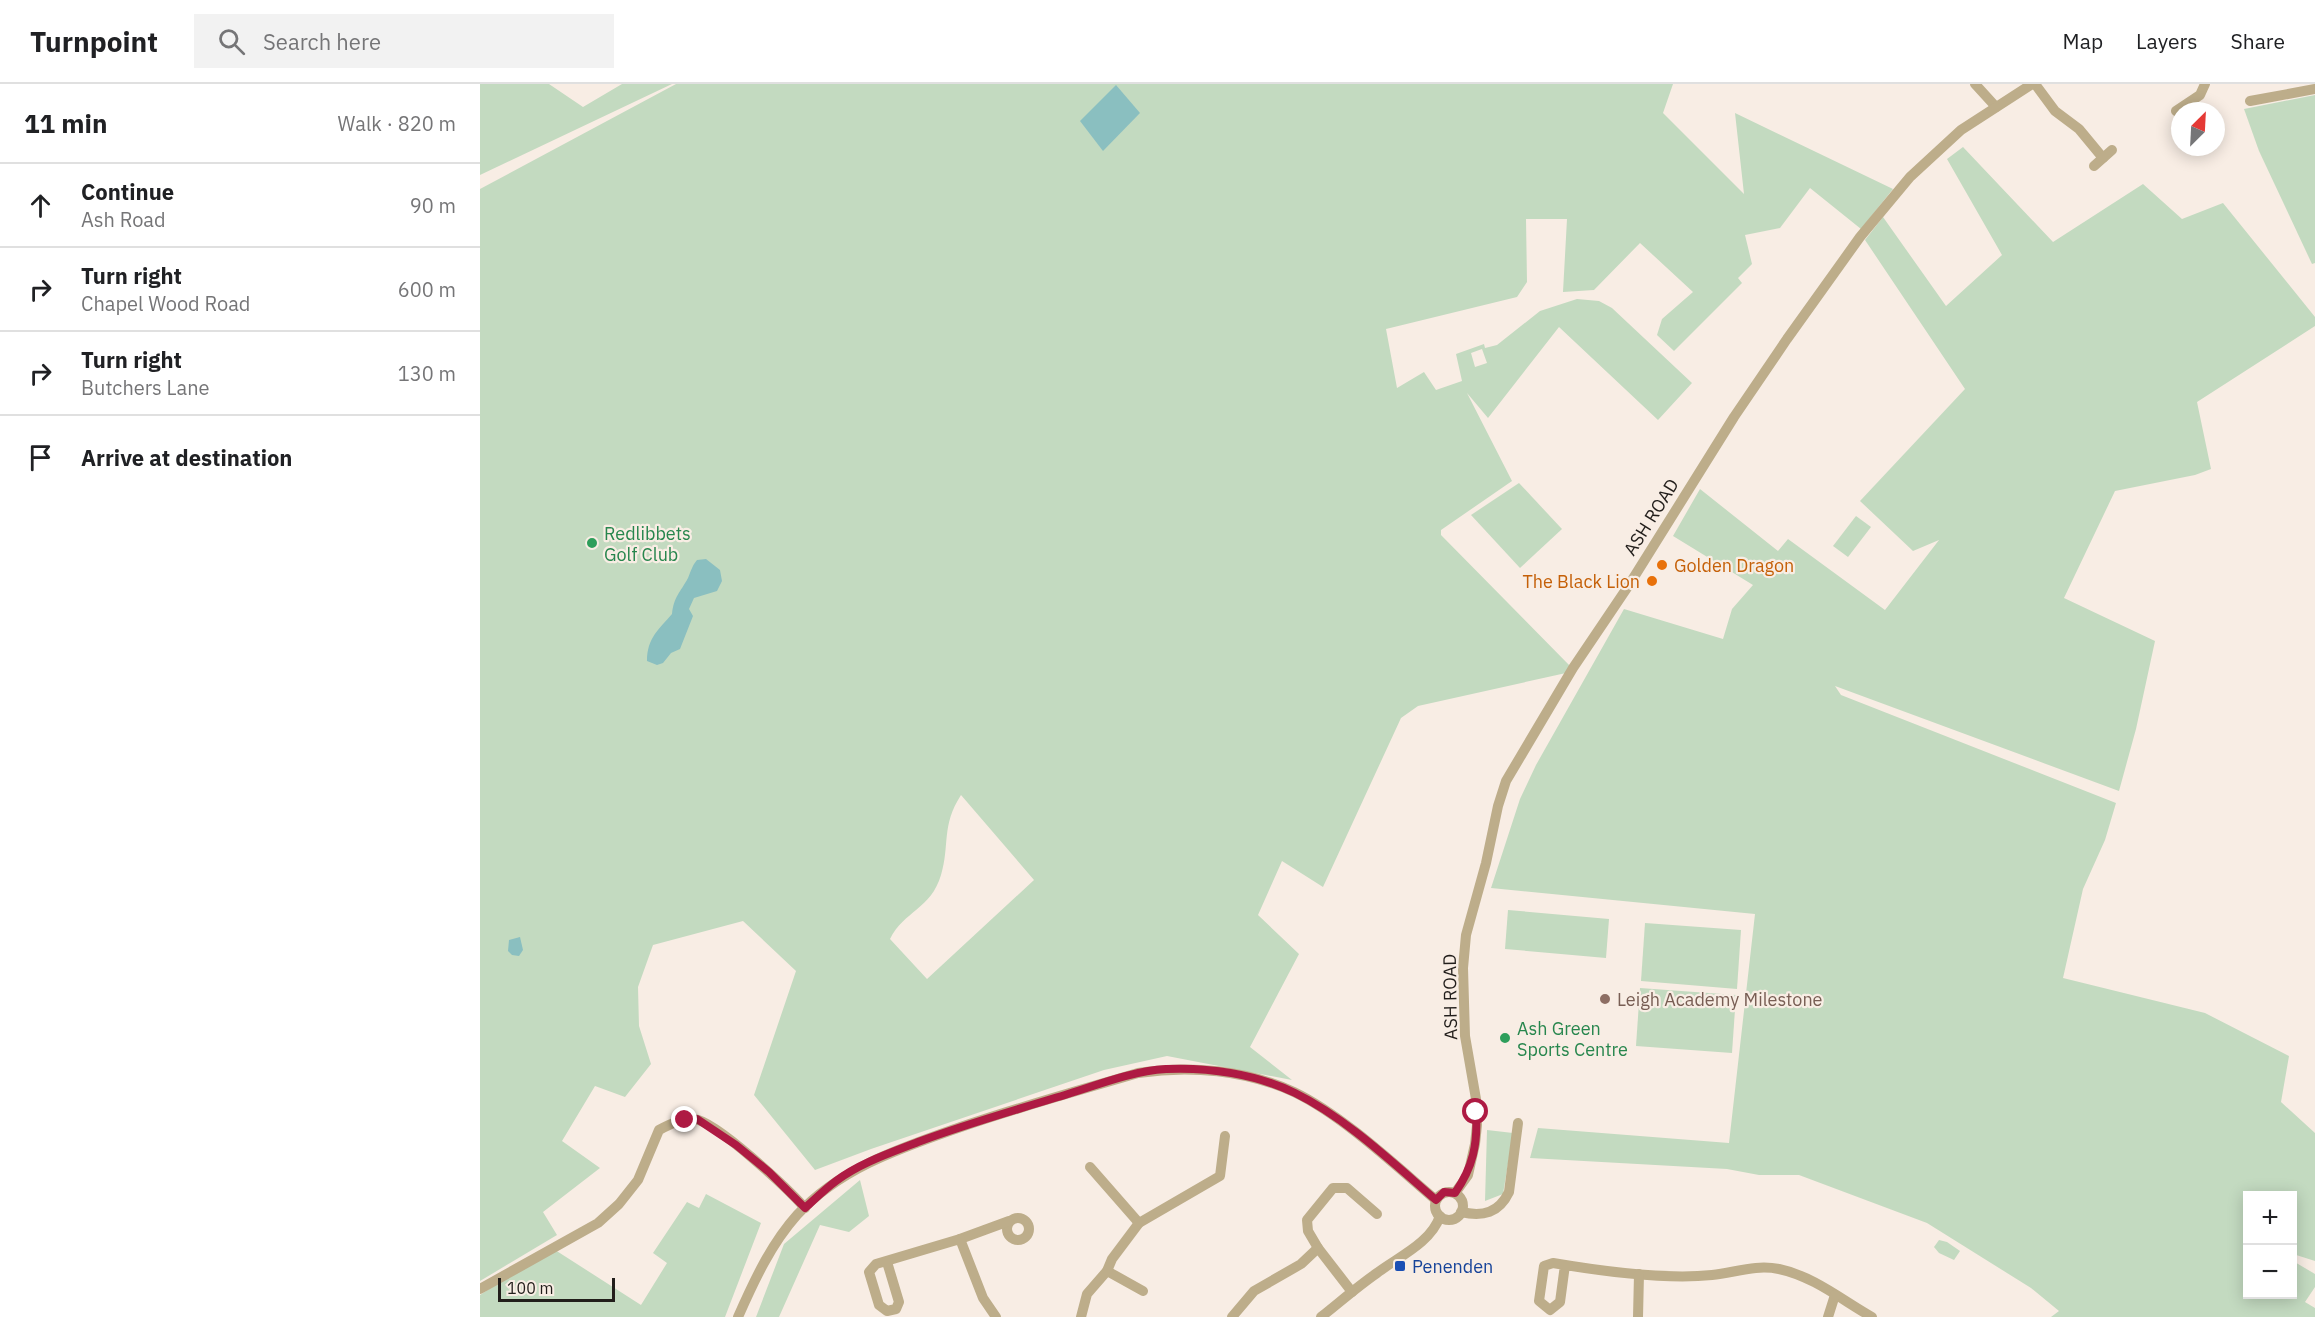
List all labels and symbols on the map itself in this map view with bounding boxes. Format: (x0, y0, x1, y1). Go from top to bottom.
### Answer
north arrow (2171, 102, 2225, 156)
street label: ASH ROAD (1618, 474, 1684, 560)
place label: Redlibbets Golf Club (604, 522, 691, 566)
marker: Redlibbets Golf Club (585, 536, 599, 550)
place label: Golden Dragon (1674, 554, 1794, 577)
marker: Golden Dragon (1655, 558, 1669, 572)
place label: The Black Lion (1522, 570, 1640, 593)
marker: The Black Lion (1645, 574, 1659, 588)
street label: ASH ROAD (1438, 954, 1462, 1040)
place label: Leigh Academy Milestone (1617, 988, 1823, 1011)
marker: Leigh Academy Milestone (1598, 992, 1612, 1006)
place label: Ash Green Sports Centre (1517, 1017, 1628, 1061)
marker: Ash Green Sports Centre (1498, 1031, 1512, 1045)
route start (1462, 1098, 1488, 1124)
route end (671, 1106, 697, 1132)
place label: Penenden (1412, 1255, 1493, 1278)
marker: Penenden (1393, 1259, 1407, 1273)
scale bar (498, 1275, 615, 1302)

